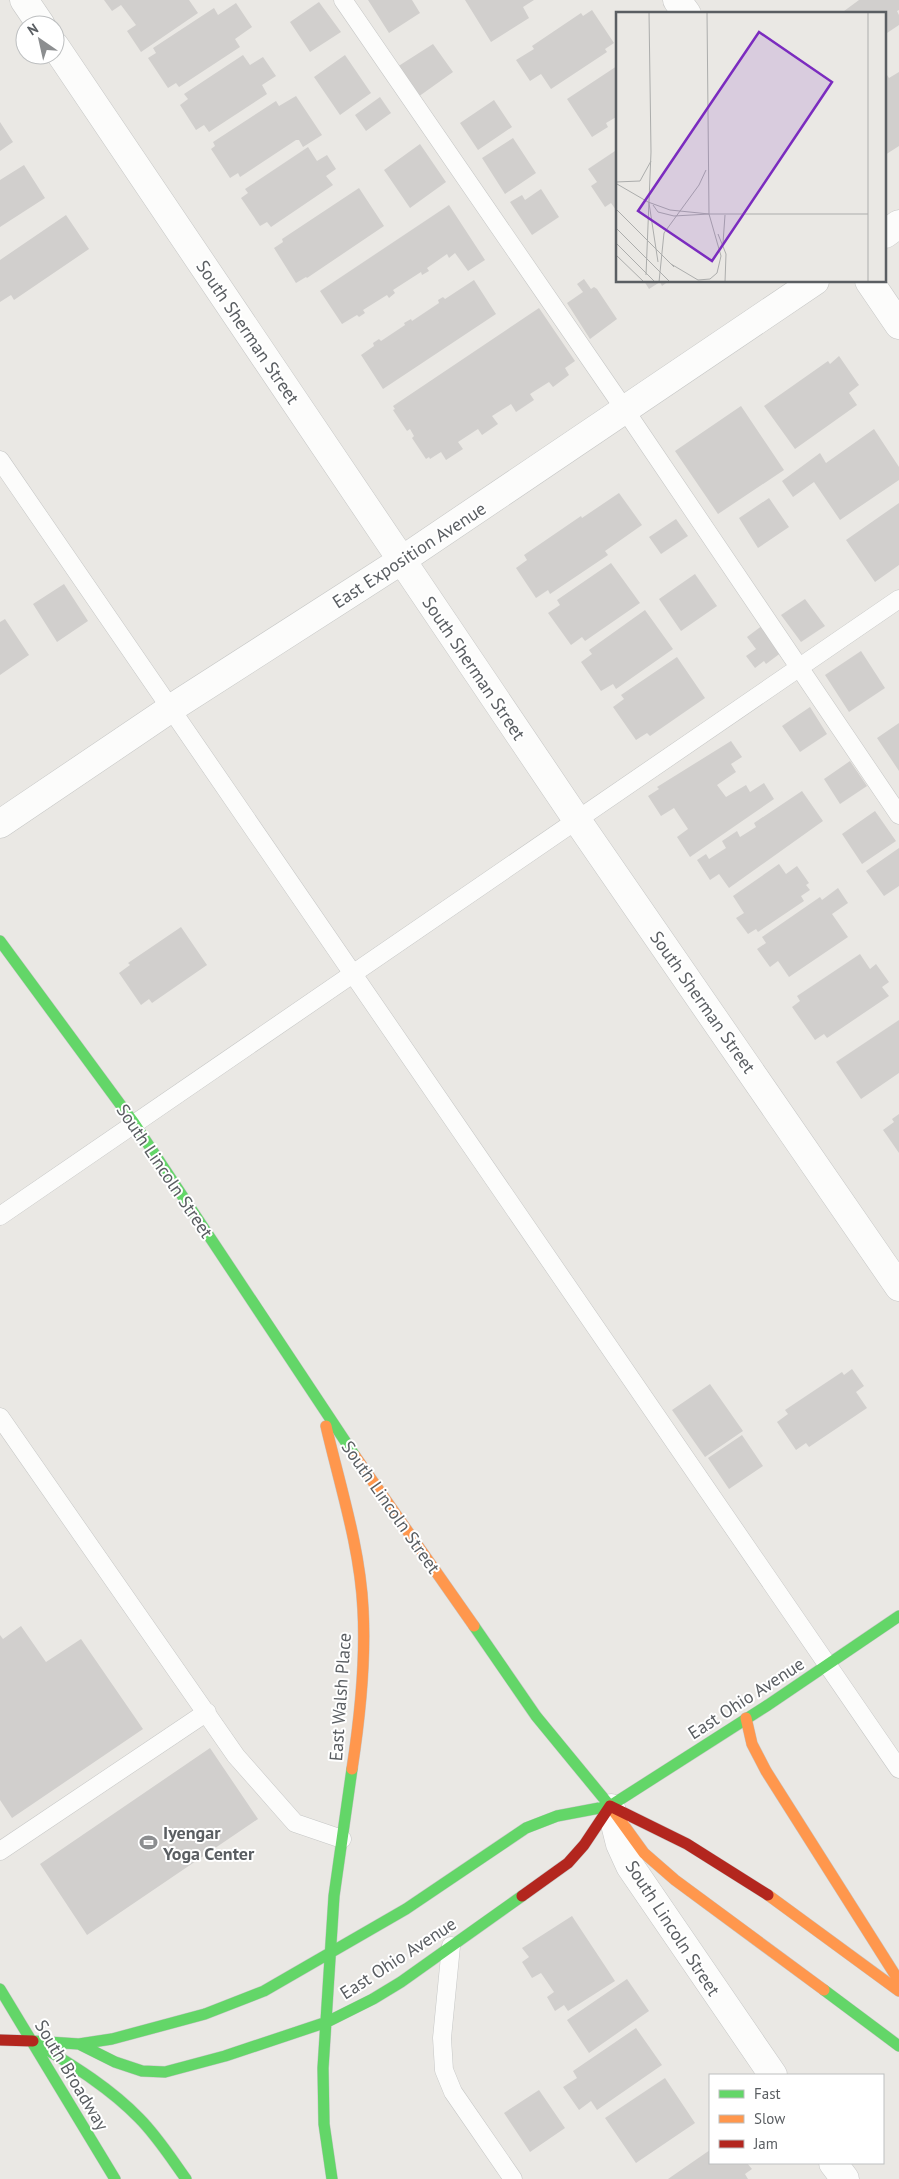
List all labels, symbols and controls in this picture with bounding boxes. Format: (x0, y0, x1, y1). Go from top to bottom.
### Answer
inset map (616, 12, 886, 282)
north arrow (15, 15, 65, 65)
text: N (24, 19, 42, 39)
street label: South Sherman Street (191, 256, 305, 408)
street label: East Exposition Avenue (328, 497, 490, 613)
street label: South Sherman Street (417, 592, 531, 744)
street label: South Sherman Street (645, 926, 761, 1078)
street label: South Lincoln Street (112, 1100, 218, 1242)
street label: South Lincoln Street (337, 1436, 445, 1578)
street label: East Walsh Place (324, 1632, 356, 1762)
street label: East Ohio Avenue (683, 1652, 809, 1744)
place label: Iyengar Yoga Center (162, 1821, 255, 1865)
sports icon: Iyengar Yoga Center (139, 1832, 159, 1852)
street label: South Lincoln Street (621, 1856, 725, 2000)
street label: East Ohio Avenue (335, 1912, 461, 2004)
street label: South Broadway (30, 2015, 114, 2135)
legend (709, 2074, 884, 2164)
text: Fast (754, 2084, 781, 2103)
text: Slow (754, 2109, 785, 2128)
text: Jam (753, 2134, 778, 2153)

